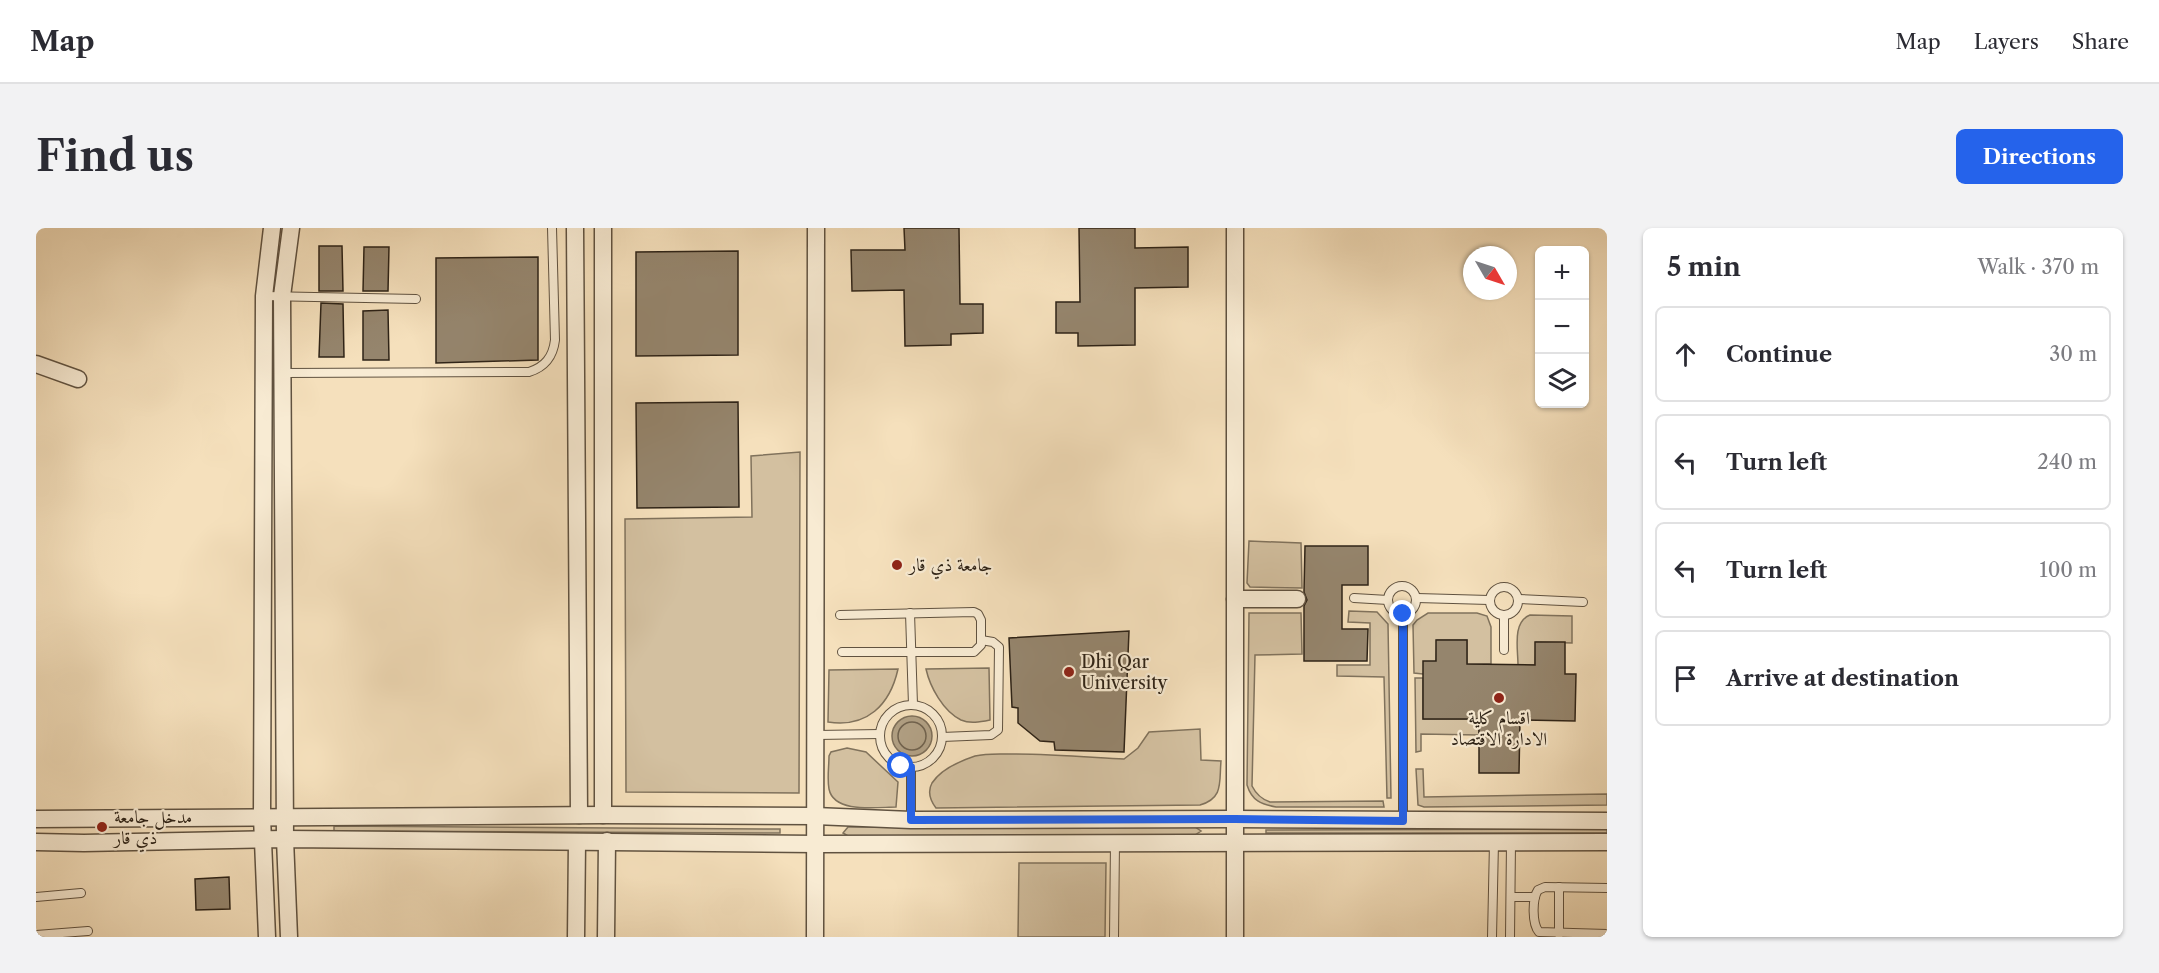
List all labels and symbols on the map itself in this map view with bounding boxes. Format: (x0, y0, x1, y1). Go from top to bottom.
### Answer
north arrow (1463, 246, 1517, 300)
place label: جامعة ذي قار (907, 554, 993, 580)
marker: جامعة ذي قار (890, 558, 904, 572)
route end (1389, 600, 1415, 626)
place label: Dhi Qar University (1081, 651, 1169, 694)
marker: Dhi Qar University (1062, 665, 1076, 679)
marker: اقسام كلية الادارة الاقتصاد (1492, 691, 1506, 705)
place label: اقسام كلية الادارة الاقتصاد (1451, 707, 1547, 750)
route start (887, 752, 913, 778)
place label: مدخل جامعة ذي قار (112, 806, 192, 853)
marker: مدخل جامعة ذي قار (95, 820, 109, 834)

